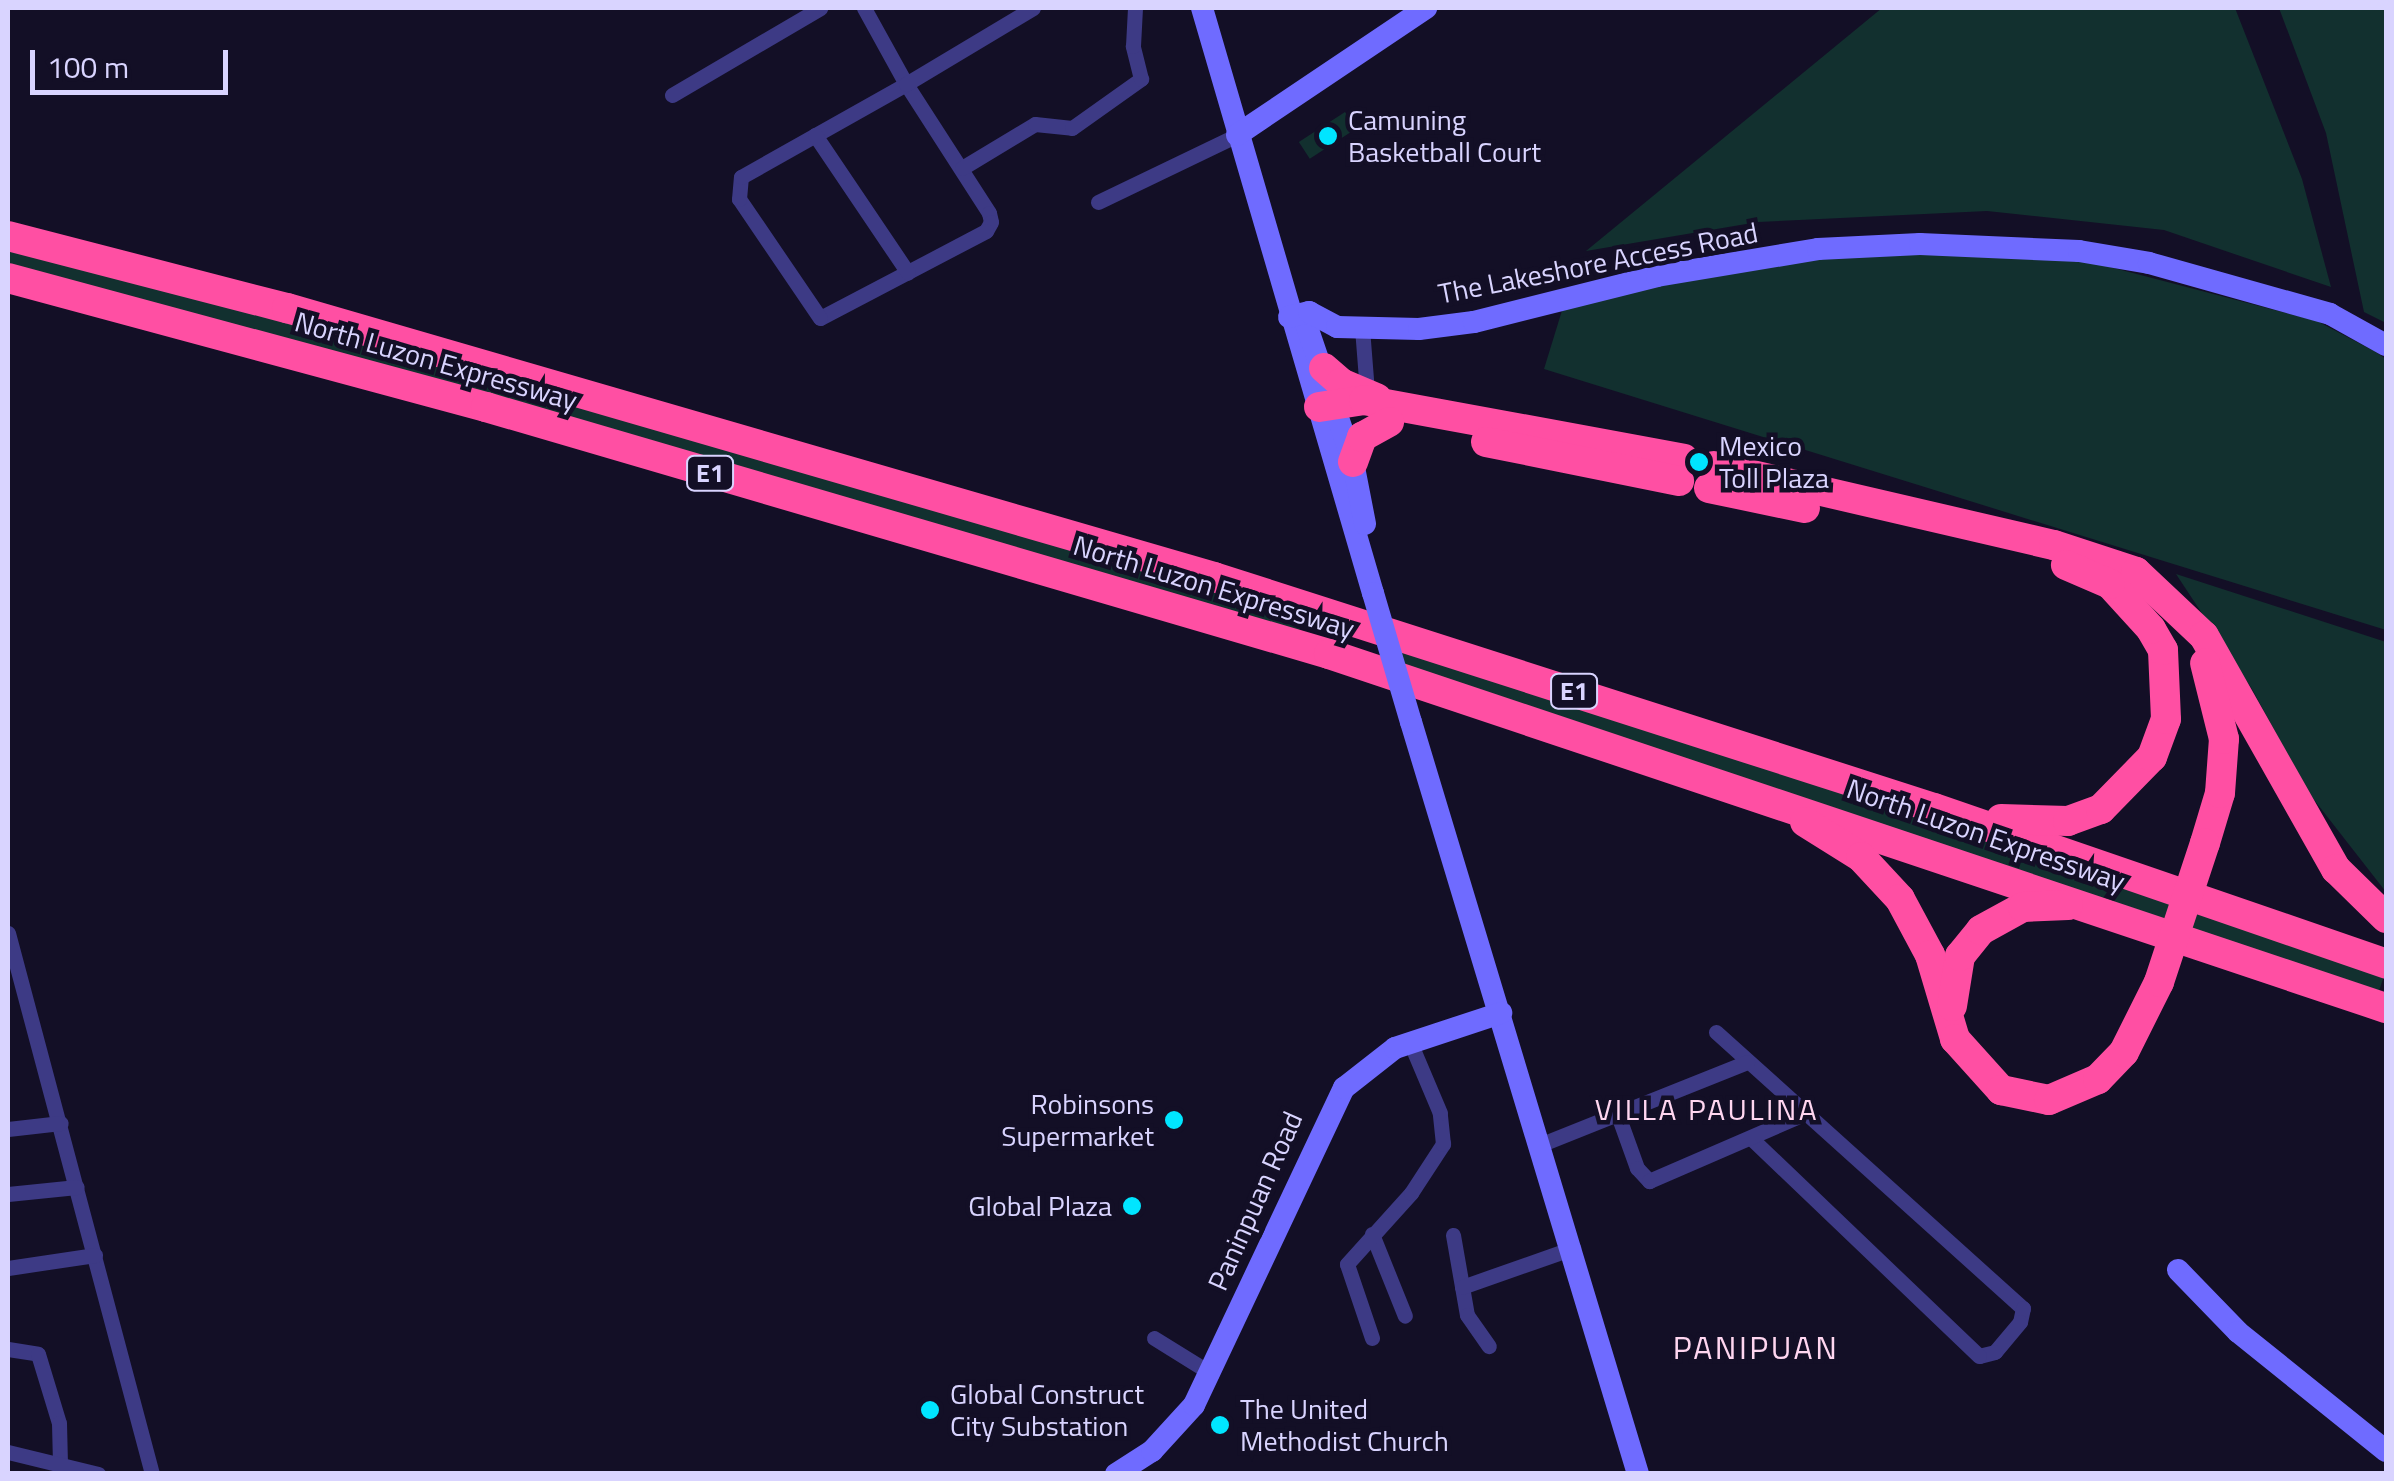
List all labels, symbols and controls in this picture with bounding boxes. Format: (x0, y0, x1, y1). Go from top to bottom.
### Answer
scale bar (35, 30, 232, 92)
text: 100 m (47, 44, 129, 90)
place label: Camuning Basketball Court (1348, 103, 1541, 169)
marker: Camuning Basketball Court (1317, 125, 1339, 147)
street label: The Lakeshore Access Road (1435, 216, 1761, 310)
street label: North Luzon Expressway (291, 305, 581, 417)
place label: Mexico Toll Plaza (1719, 429, 1829, 495)
marker: Mexico Toll Plaza (1688, 451, 1710, 473)
road number: E1 (685, 453, 735, 493)
street label: North Luzon Expressway (1069, 528, 1359, 646)
road number: E1 (1549, 671, 1599, 711)
street label: North Luzon Expressway (1842, 772, 2130, 898)
place label: Robinsons Supermarket (1001, 1087, 1154, 1153)
district label: VILLA PAULINA (1595, 1091, 1819, 1127)
street label: Paninpuan Road (1201, 1106, 1309, 1296)
marker: Robinsons Supermarket (1163, 1109, 1185, 1131)
place label: Global Plaza (968, 1189, 1112, 1223)
marker: Global Plaza (1121, 1195, 1143, 1217)
district label: PANIPUAN (1673, 1328, 1839, 1366)
place label: Global Construct City Substation (950, 1377, 1144, 1443)
place label: The United Methodist Church (1240, 1392, 1449, 1458)
marker: Global Construct City Substation (919, 1399, 941, 1421)
marker: The United Methodist Church (1209, 1414, 1231, 1436)

